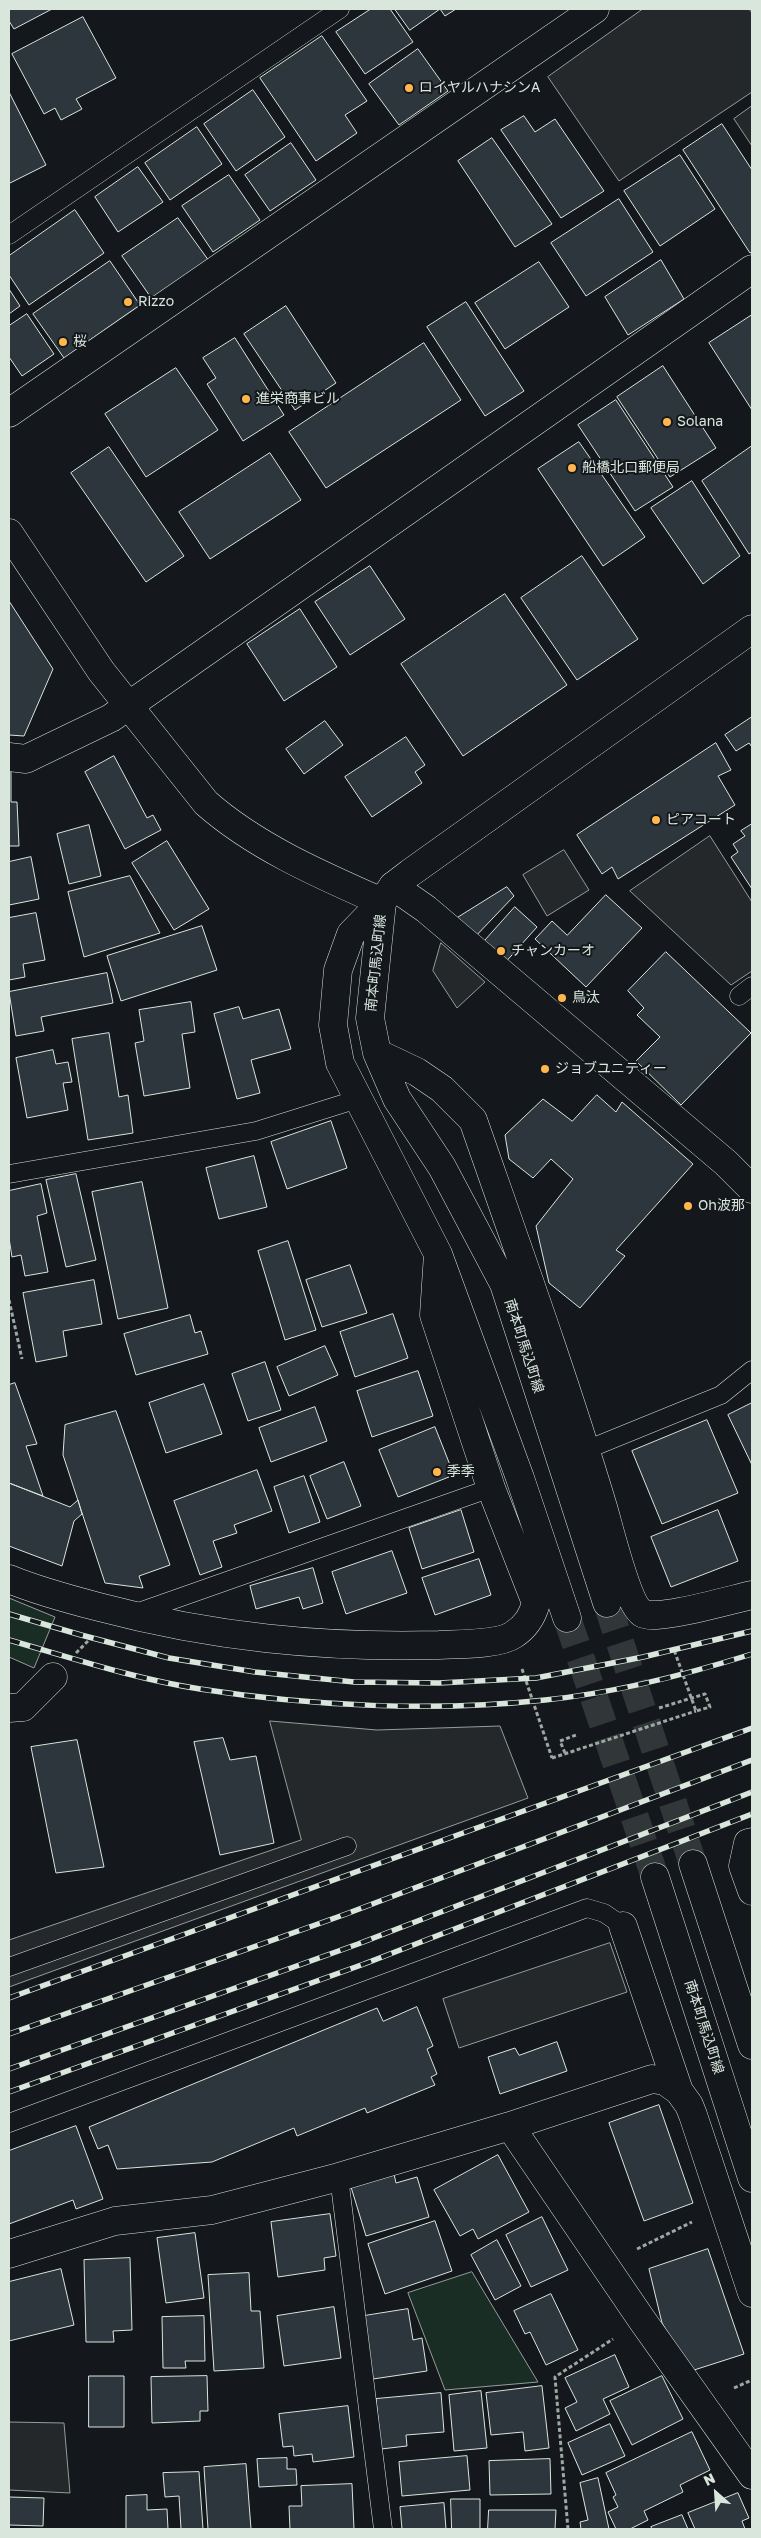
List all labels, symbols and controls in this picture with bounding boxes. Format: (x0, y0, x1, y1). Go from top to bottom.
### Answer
place label: ロイヤルハナシンA (419, 80, 540, 96)
marker: ロイヤルハナシンA (403, 82, 415, 94)
place label: Rizzo (138, 294, 174, 310)
marker: Rizzo (122, 296, 134, 308)
place label: 桜 (73, 334, 87, 350)
marker: 桜 (57, 336, 69, 348)
place label: 進栄商事ビル (256, 391, 340, 407)
marker: 進栄商事ビル (240, 393, 252, 405)
place label: Solana (677, 414, 723, 430)
marker: Solana (661, 416, 673, 428)
place label: 船橋北口郵便局 (582, 460, 680, 476)
marker: 船橋北口郵便局 (566, 462, 578, 474)
place label: ピアコート (666, 812, 736, 828)
marker: ピアコート (650, 814, 662, 826)
street label: 南本町馬込町線 (363, 913, 389, 1013)
place label: チャンカーオ (511, 943, 595, 959)
marker: チャンカーオ (495, 945, 507, 957)
place label: 鳥汰 (572, 990, 600, 1006)
marker: 鳥汰 (556, 992, 568, 1004)
place label: ジョブユニティー (555, 1061, 667, 1077)
marker: ジョブユニティー (539, 1063, 551, 1075)
place label: Oh波那 (698, 1198, 745, 1214)
marker: Oh波那 (682, 1200, 694, 1212)
street label: 南本町馬込町線 (501, 1297, 547, 1395)
place label: 季季 (447, 1464, 475, 1480)
marker: 季季 (431, 1466, 443, 1478)
street label: 南本町馬込町線 (681, 1978, 727, 2076)
north arrow (691, 2468, 741, 2518)
text: N (701, 2469, 718, 2489)

